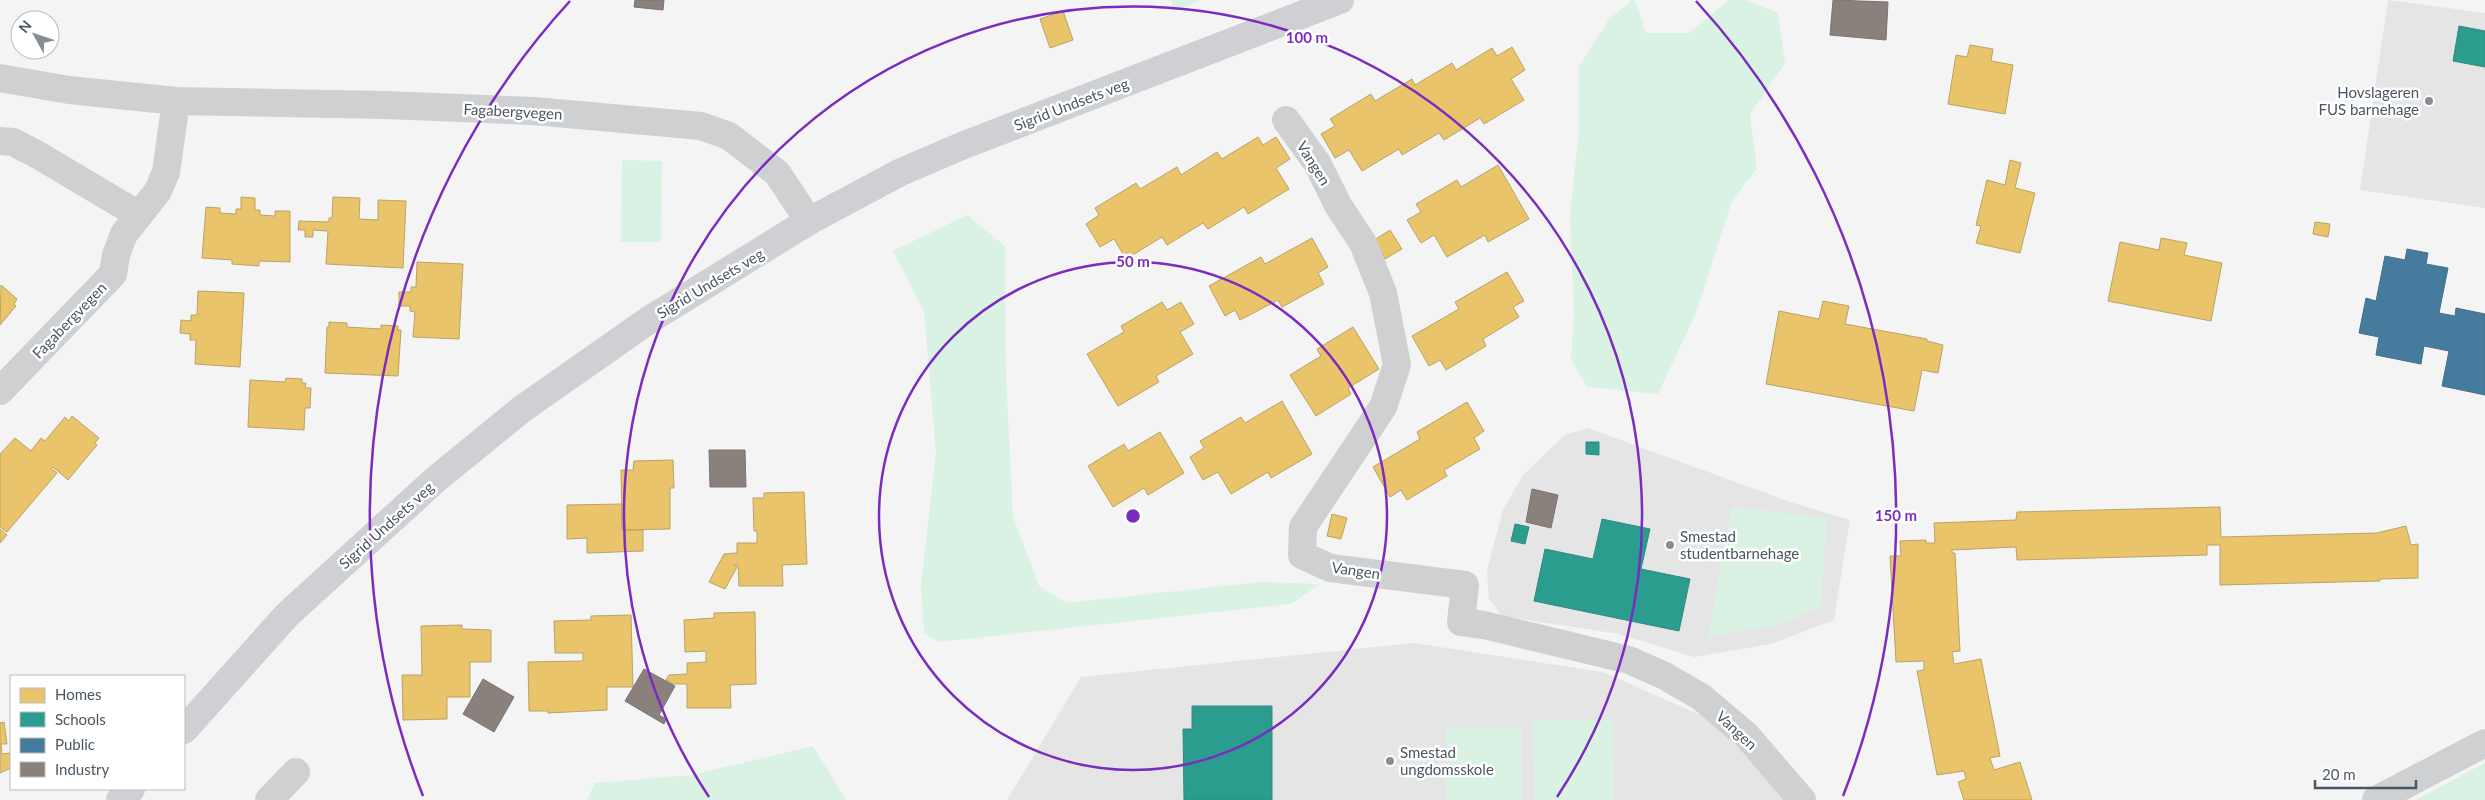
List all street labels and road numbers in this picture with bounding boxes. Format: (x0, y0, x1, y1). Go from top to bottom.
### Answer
street label: Sigrid Undsets veg (1011, 74, 1131, 134)
street label: Fagabergvegen (463, 99, 563, 123)
street label: Vangen (1293, 138, 1335, 188)
street label: Sigrid Undsets veg (653, 244, 767, 322)
street label: Fagabergvegen (28, 278, 110, 362)
street label: Sigrid Undsets veg (335, 478, 437, 572)
street label: Vangen (1331, 558, 1381, 582)
street label: Vangen (1713, 707, 1761, 753)

